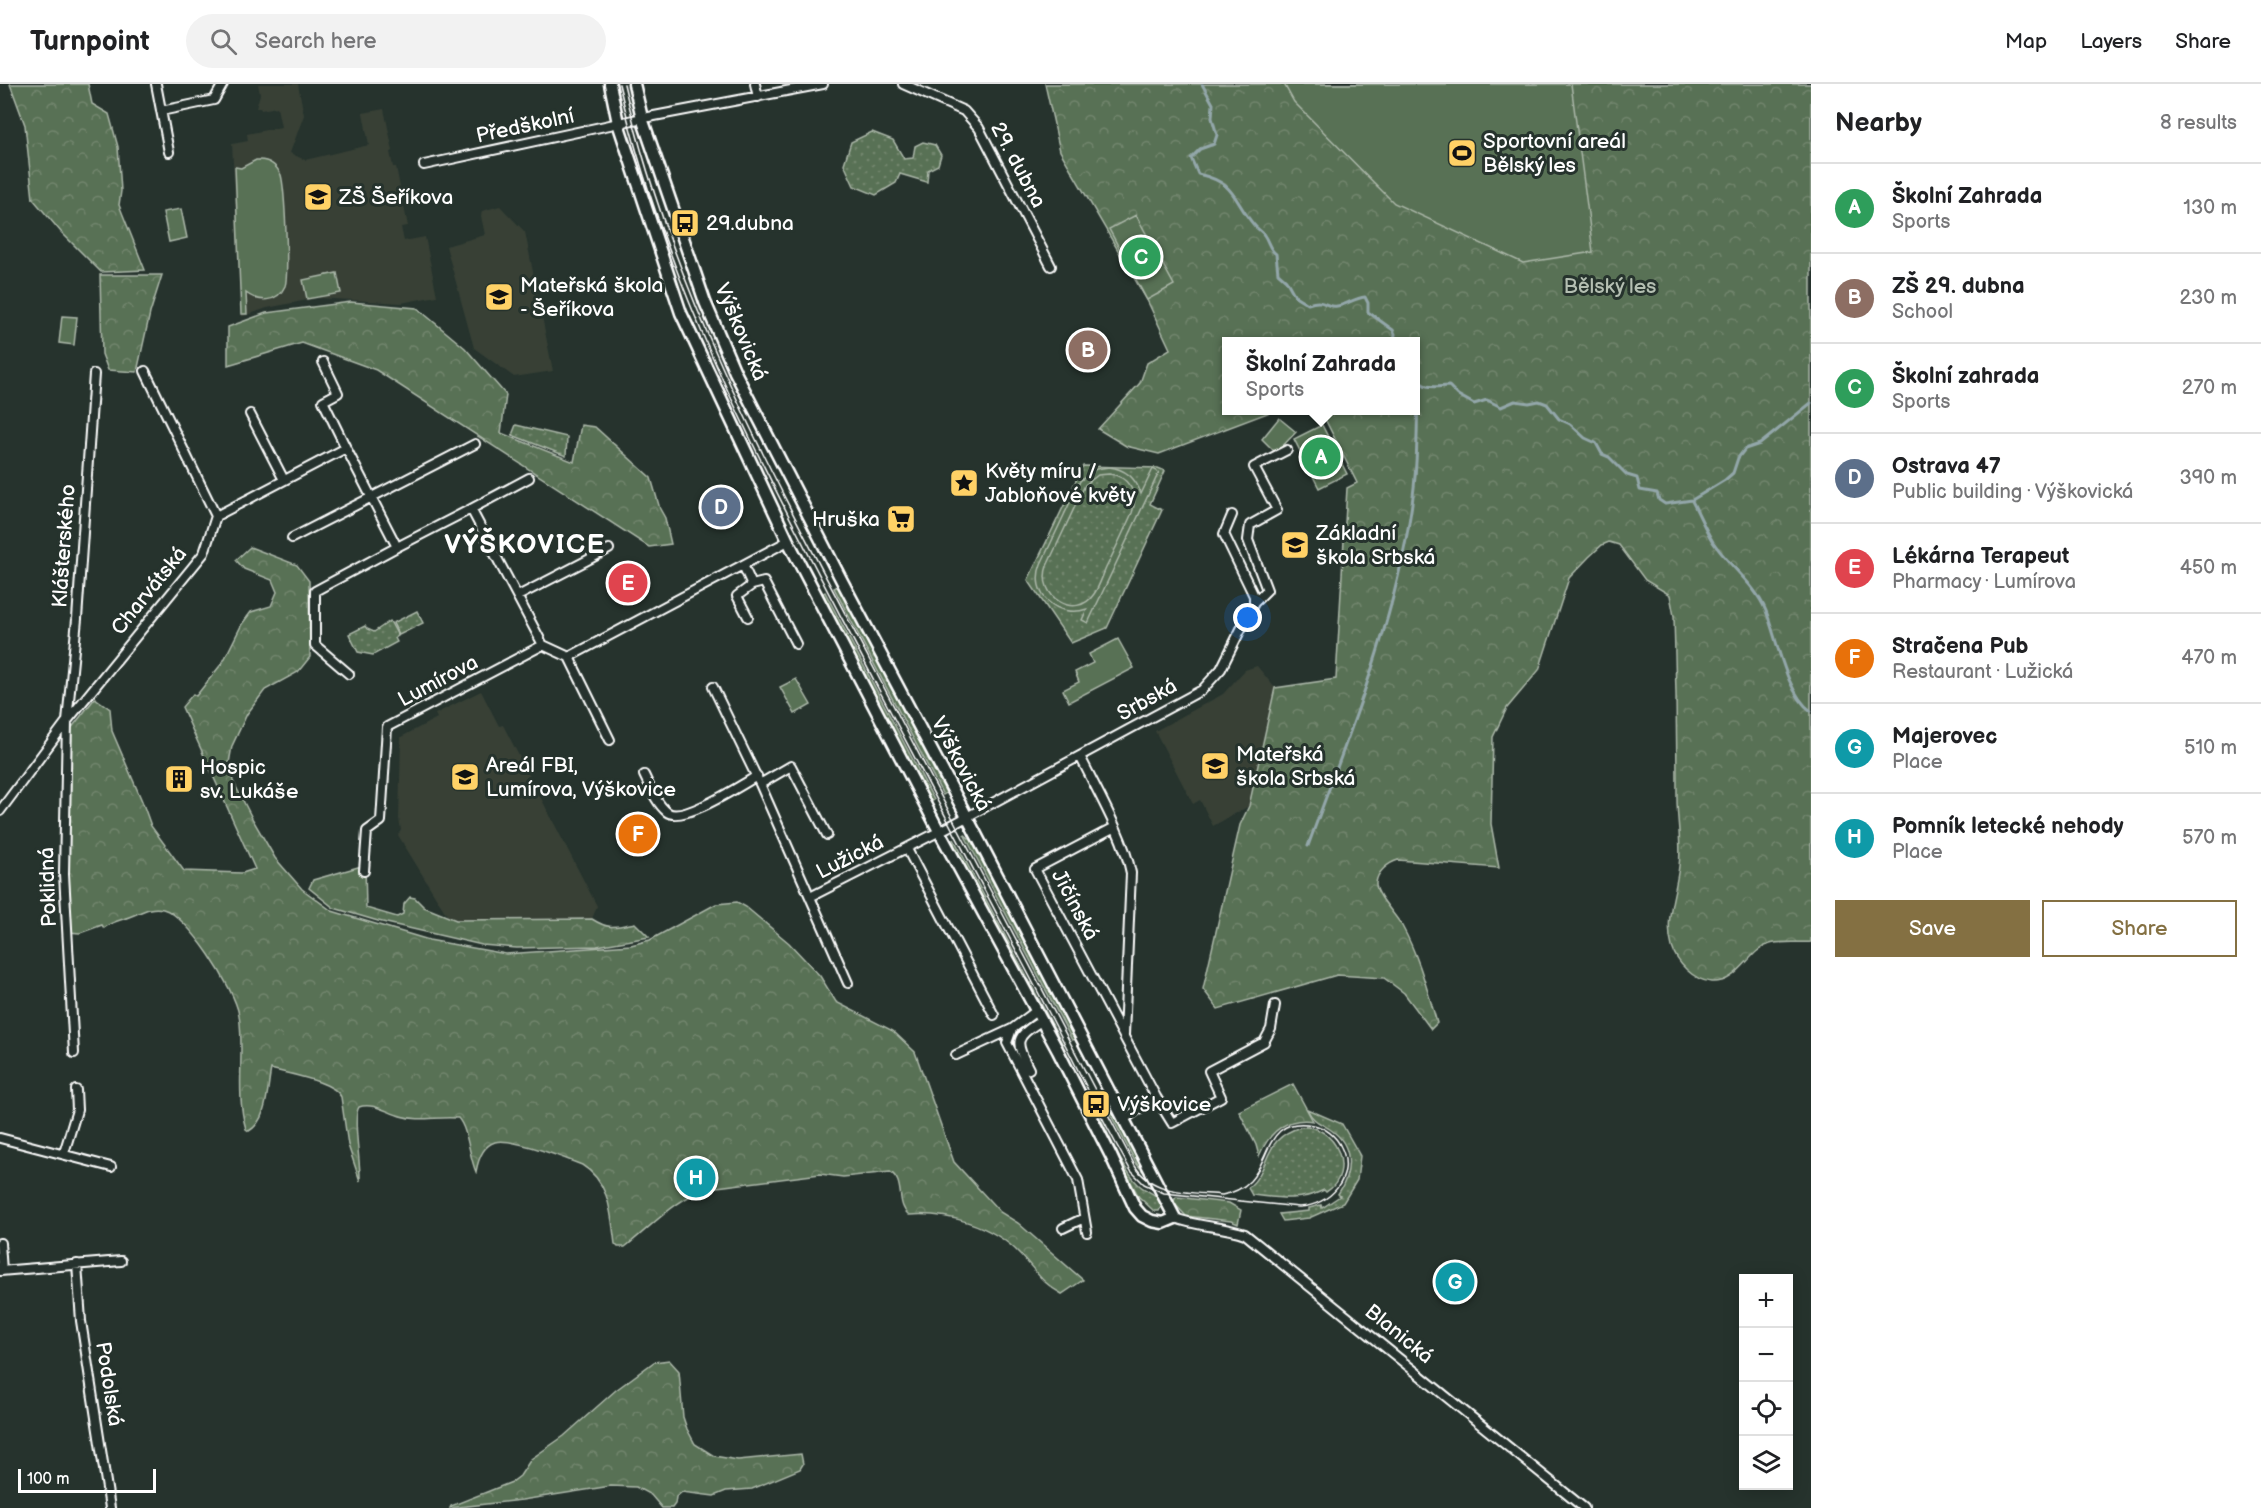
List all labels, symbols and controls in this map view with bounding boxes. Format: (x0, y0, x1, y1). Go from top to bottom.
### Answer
search box (186, 14, 606, 68)
text: Turnpoint (30, 25, 150, 58)
icon: search (207, 25, 240, 58)
text: Search here (255, 28, 377, 55)
text: Map (2005, 29, 2047, 54)
text: Layers (2080, 29, 2142, 54)
text: Share (2175, 29, 2231, 54)
street label: Předškolní (474, 103, 577, 149)
text: Nearby (1835, 108, 1922, 139)
text: 8 results (2160, 111, 2237, 135)
street label: 29. dubna (985, 118, 1051, 212)
place label: Sportovní areál Bělský les (1483, 129, 1626, 178)
sports icon: Sportovní areál Bělský les (1446, 137, 1478, 169)
school or university icon: ZŠ Šeříkova (302, 181, 334, 213)
text: Školní Zahrada (1892, 183, 2042, 210)
place label: ZŠ Šeříkova (338, 185, 453, 210)
text: A (1848, 196, 1861, 220)
text: 130 m (2183, 196, 2237, 220)
bus stop icon: 29.dubna (669, 207, 701, 239)
text: Sports (1892, 210, 1950, 234)
place label: 29.dubna (706, 211, 794, 236)
pin: C (1122, 234, 1160, 279)
place label: Mateřská škola - Šeříkova (520, 273, 663, 322)
text: ZŠ 29. dubna (1892, 273, 2025, 300)
park label: Bělský les (1564, 274, 1657, 299)
street label: Výškovická (709, 279, 773, 385)
school or university icon: Mateřská škola - Šeříkova (483, 281, 515, 313)
text: B (1847, 286, 1862, 310)
text: 230 m (2180, 286, 2237, 310)
text: School (1892, 300, 1953, 324)
pin: B (1068, 328, 1108, 372)
popup (1222, 337, 1420, 415)
text: Školní Zahrada (1246, 351, 1396, 378)
text: Školní zahrada (1892, 363, 2039, 390)
text: C (1847, 376, 1862, 400)
text: 270 m (2182, 376, 2237, 400)
text: Sports (1246, 378, 1304, 402)
text: Sports (1892, 390, 1950, 414)
pin: A (1302, 434, 1340, 479)
text: Ostrava 47 (1892, 453, 2001, 480)
place label: Květy míru / Jabloňové květy (985, 459, 1136, 508)
text: D (1848, 466, 1861, 490)
text: 390 m (2179, 466, 2237, 490)
place icon: Květy míru / Jabloňové květy (948, 467, 980, 499)
text: Public building · Výškovická (1892, 480, 2133, 504)
street label: Klášterského (47, 483, 81, 609)
pin: D (702, 484, 740, 530)
supermarket icon: Hruška (885, 503, 917, 535)
place label: Hruška (812, 507, 880, 532)
place label: Základní škola Srbská (1315, 521, 1436, 570)
district label: VÝŠKOVICE (444, 527, 606, 561)
school or university icon: Základní škola Srbská (1279, 529, 1311, 561)
street label: Charvátská (106, 542, 192, 640)
text: Lékárna Terapeut (1892, 543, 2069, 570)
text: E (1848, 556, 1861, 580)
text: 450 m (2180, 556, 2237, 580)
pin: E (608, 560, 648, 606)
text: Pharmacy · Lumírova (1892, 570, 2076, 594)
your location (1233, 603, 1262, 632)
text: Stračena Pub (1892, 633, 2028, 660)
text: F (1848, 646, 1861, 670)
text: 470 m (2181, 646, 2237, 670)
street label: Lumírova (394, 650, 482, 712)
text: Restaurant · Lužická (1892, 660, 2073, 684)
street label: Srbská (1113, 673, 1181, 727)
street label: Výškovická (926, 712, 996, 816)
text: Majerovec (1892, 723, 1997, 750)
text: G (1847, 736, 1862, 760)
text: 510 m (2184, 736, 2237, 760)
place label: Mateřská škola Srbská (1236, 742, 1356, 791)
school or university icon: Mateřská škola Srbská (1199, 750, 1231, 782)
text: Place (1892, 750, 1943, 774)
place label: Areál FBI, Lumírova, Výškovice (486, 753, 676, 802)
place label: Hospic sv. Lukáše (200, 755, 298, 804)
school or university icon: Areál FBI, Lumírova, Výškovice (449, 761, 481, 793)
building icon: Hospic sv. Lukáše (163, 763, 195, 795)
pin: F (618, 812, 658, 856)
text: Pomník letecké nehody (1892, 813, 2124, 840)
text: H (1847, 826, 1862, 850)
text: 570 m (2182, 826, 2237, 850)
street label: Lužická (812, 829, 888, 885)
text: Place (1892, 840, 1943, 864)
street label: Poklidná (34, 847, 62, 927)
street label: Jičínská (1046, 865, 1104, 945)
button: Save (1835, 900, 2030, 957)
button: Share (2042, 900, 2237, 957)
bus stop icon: Výškovice (1080, 1088, 1112, 1120)
place label: Výškovice (1117, 1092, 1211, 1117)
pin: H (676, 1156, 716, 1200)
pin: G (1436, 1260, 1474, 1304)
map controls (1739, 1274, 1793, 1490)
button: + (1739, 1274, 1793, 1328)
street label: Blanická (1360, 1299, 1438, 1369)
button: − (1739, 1328, 1793, 1382)
street label: Podolská (90, 1340, 128, 1428)
button: locate (1739, 1382, 1793, 1436)
button: layers (1739, 1436, 1793, 1490)
scale bar (18, 1466, 156, 1494)
text: 100 m (27, 1470, 70, 1489)

